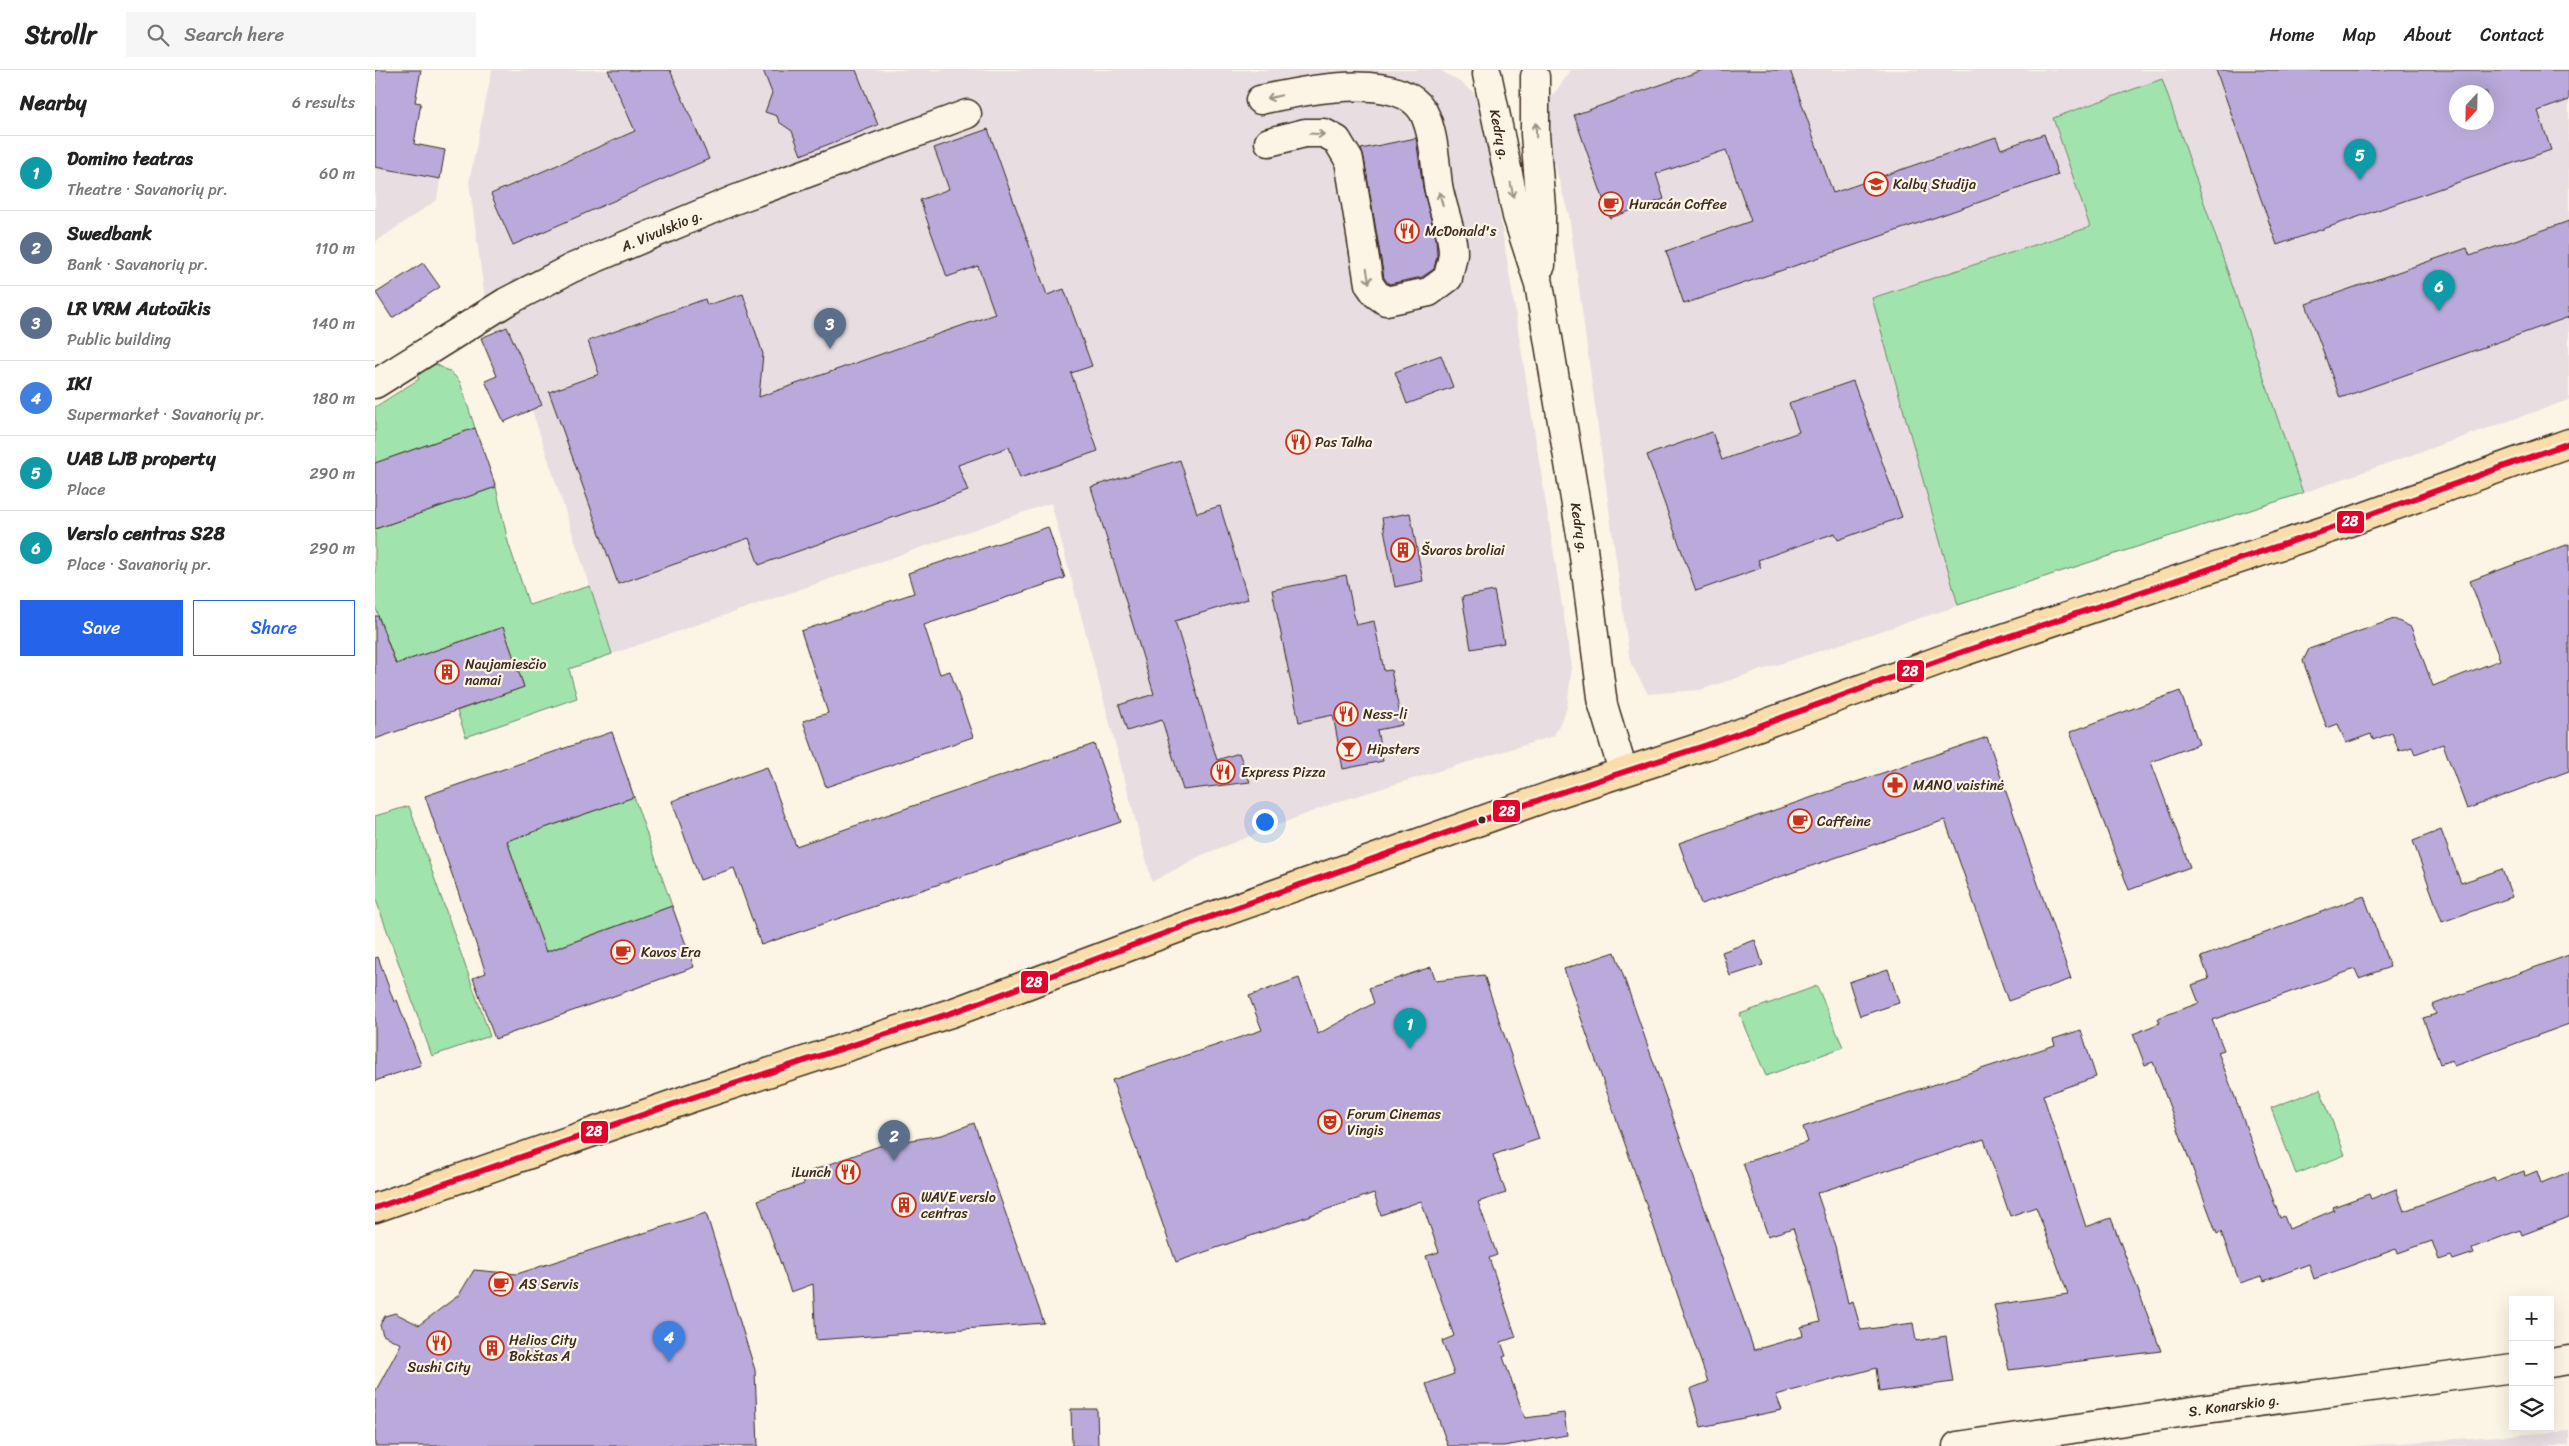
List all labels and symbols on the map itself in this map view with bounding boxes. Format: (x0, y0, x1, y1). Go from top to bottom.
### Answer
north arrow (2449, 85, 2494, 130)
one-way arrow (1267, 93, 1283, 102)
street label: Kedrų g. (1482, 107, 1517, 162)
one-way arrow (1531, 123, 1540, 139)
one-way arrow (1308, 129, 1324, 138)
pin: 5 (2344, 139, 2376, 180)
school or university icon: Kalbų Studija (1863, 171, 1889, 197)
place label: Kalbų Studija (1893, 172, 1976, 197)
one-way arrow (1508, 181, 1518, 197)
cafe icon: Huracán Coffee (1598, 191, 1624, 217)
one-way arrow (1436, 192, 1445, 208)
place label: Huracán Coffee (1629, 192, 1727, 217)
street label: A. Vivulskio g. (616, 203, 707, 259)
restaurant icon: McDonald's (1394, 218, 1420, 244)
place label: McDonald's (1425, 219, 1497, 244)
one-way arrow (1364, 268, 1373, 284)
pin: 6 (2423, 270, 2455, 311)
pin: 3 (814, 308, 846, 349)
restaurant icon: Pas Talha (1285, 429, 1311, 455)
place label: Pas Talha (1315, 430, 1372, 455)
street label: Kedrų g. (1563, 501, 1595, 555)
text: 28 (2341, 509, 2359, 534)
line badge: 28 (2336, 510, 2365, 534)
building icon: Švaros broliai (1390, 537, 1416, 563)
place label: Švaros broliai (1421, 538, 1506, 563)
place label: Naujamiesčio namai (465, 652, 546, 693)
building icon: Naujamiesčio namai (434, 659, 460, 685)
line badge: 28 (1896, 659, 1925, 683)
text: 28 (1901, 659, 1919, 684)
restaurant icon: Ness-li (1333, 701, 1359, 727)
place label: Ness-li (1363, 702, 1408, 727)
bar icon: Hipsters (1336, 736, 1362, 762)
place label: Hipsters (1367, 737, 1420, 762)
restaurant icon: Express Pizza (1210, 759, 1236, 785)
place label: Express Pizza (1241, 760, 1325, 785)
pharmacy icon: MANO vaistinė (1882, 772, 1908, 798)
place label: MANO vaistinė (1913, 773, 2004, 798)
line badge: 28 (1492, 799, 1521, 823)
text: 28 (1498, 799, 1516, 824)
cafe icon: Caffeine (1787, 808, 1813, 834)
your location (1252, 809, 1278, 835)
place label: Caffeine (1817, 809, 1871, 834)
unlabelled marker (1477, 815, 1487, 825)
cafe icon: Kavos Era (610, 939, 636, 965)
place label: Kavos Era (641, 940, 701, 965)
line badge: 28 (1020, 970, 1049, 994)
text: 28 (1025, 970, 1043, 995)
pin: 1 (1394, 1008, 1426, 1049)
place label: Forum Cinemas Vingis (1347, 1102, 1442, 1143)
theatre icon: Forum Cinemas Vingis (1317, 1109, 1343, 1135)
text: 28 (585, 1119, 603, 1144)
line badge: 28 (580, 1120, 609, 1144)
pin: 2 (878, 1120, 910, 1161)
restaurant icon: iLunch (835, 1159, 861, 1185)
place label: iLunch (791, 1160, 831, 1185)
place label: WAVE verslo centras (921, 1185, 996, 1226)
building icon: WAVE verslo centras (891, 1192, 917, 1218)
cafe icon: AS Servis (488, 1271, 514, 1297)
place label: AS Servis (518, 1272, 579, 1297)
pin: 4 (653, 1321, 685, 1362)
place label: Helios City Bokštas A (509, 1328, 577, 1369)
restaurant icon: Sushi City (426, 1330, 452, 1356)
building icon: Helios City Bokštas A (479, 1335, 505, 1361)
place label: Sushi City (407, 1355, 471, 1380)
street label: S. Konarskio g. (2187, 1387, 2281, 1424)

